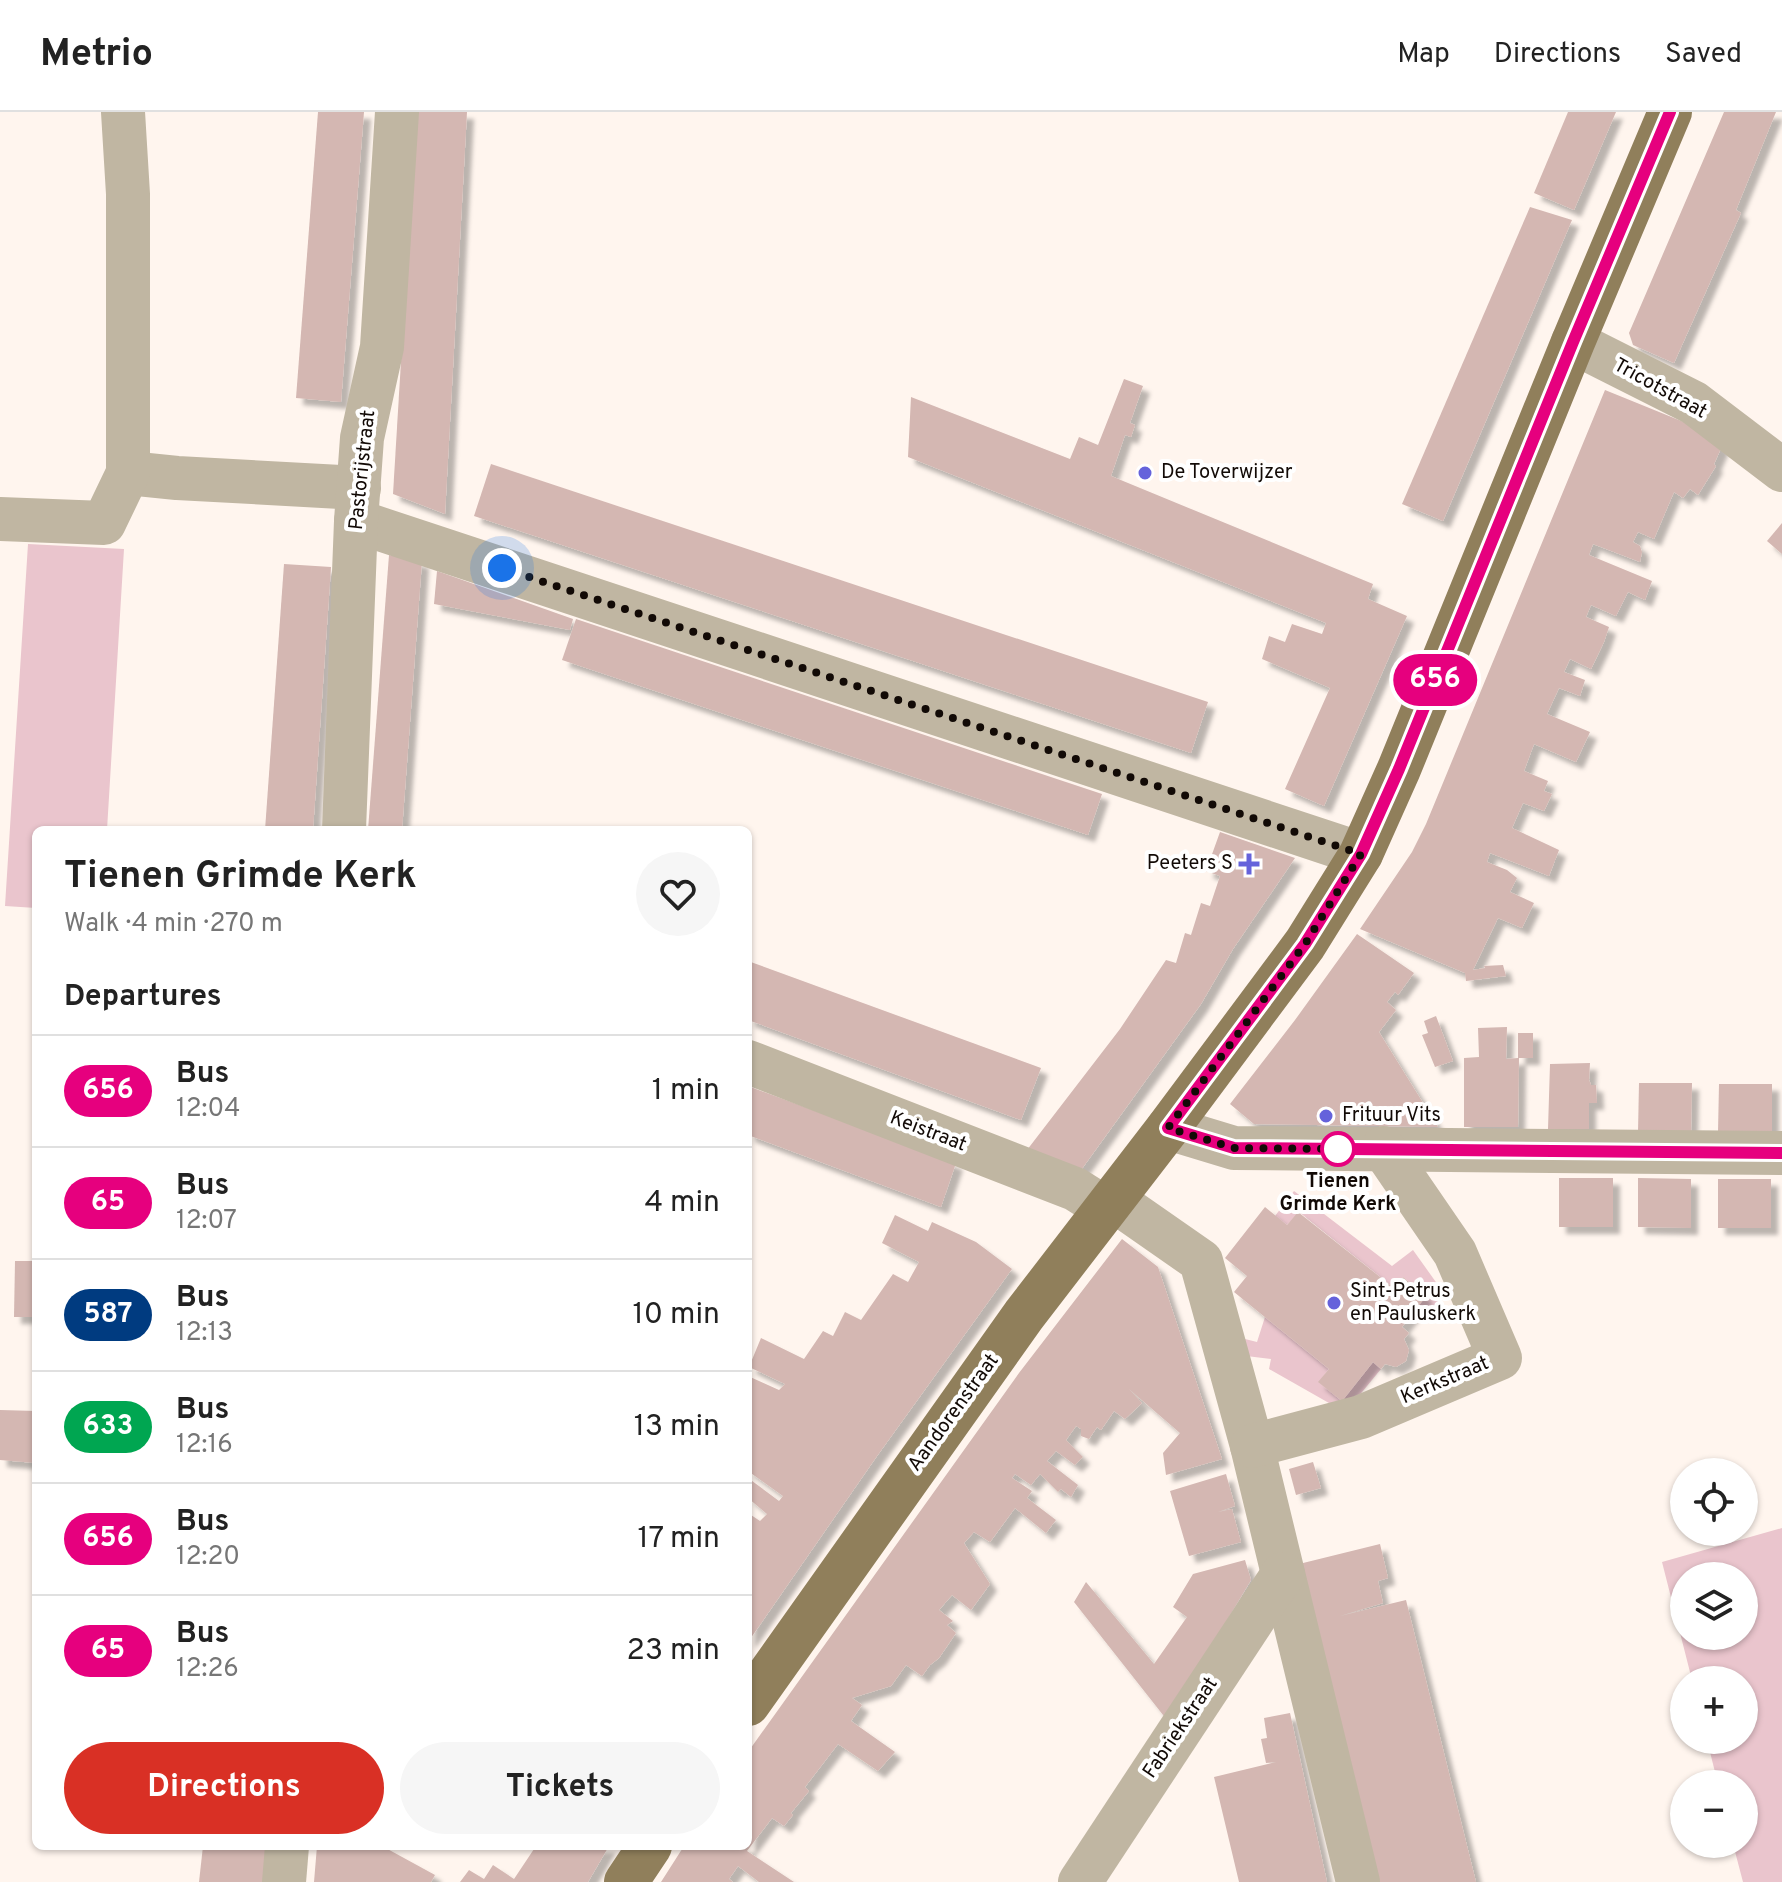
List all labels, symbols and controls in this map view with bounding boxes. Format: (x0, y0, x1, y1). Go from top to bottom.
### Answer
text: Metrio (40, 31, 153, 80)
text: Map (1397, 37, 1450, 73)
text: Directions (1494, 37, 1621, 73)
text: Saved (1665, 37, 1742, 73)
street label: Tricotstraat (1609, 353, 1711, 425)
street label: Pastorijstraat (344, 409, 382, 531)
place label: De Toverwijzer (1161, 460, 1293, 486)
marker: De Toverwijzer (1136, 464, 1154, 482)
your location (482, 548, 522, 588)
line badge: 656 (1389, 654, 1481, 706)
text: 656 (1409, 662, 1461, 698)
place label: Peeters S (1147, 851, 1233, 877)
button: heart (636, 852, 720, 936)
text: Tienen Grimde Kerk (64, 853, 417, 902)
marker: Peeters S (1240, 855, 1258, 873)
text: Walk · 4 min · 270 m (64, 908, 283, 941)
text: Departures (64, 979, 222, 1016)
text: Bus (176, 1056, 229, 1093)
text: 656 (82, 1073, 134, 1109)
text: 1 min (652, 1073, 720, 1110)
text: 12:04 (176, 1093, 240, 1126)
place label: Frituur Vits (1342, 1103, 1441, 1129)
street label: Keistraat (886, 1105, 970, 1159)
marker: Frituur Vits (1317, 1107, 1335, 1125)
marker: Tienen Grimde Kerk (1321, 1132, 1355, 1166)
text: Bus (176, 1168, 229, 1205)
place label: Tienen Grimde Kerk (1280, 1169, 1396, 1218)
text: 65 (91, 1185, 125, 1221)
text: 4 min (644, 1185, 720, 1222)
text: 12:07 (176, 1205, 237, 1238)
place label: Sint-Petrus en Pauluskerk (1350, 1279, 1476, 1328)
text: Bus (176, 1280, 229, 1317)
marker: Sint-Petrus en Pauluskerk (1325, 1294, 1343, 1312)
text: 587 (83, 1297, 133, 1333)
text: 10 min (633, 1297, 720, 1334)
text: 12:13 (176, 1317, 233, 1350)
street label: Aandorenstraat (903, 1349, 1005, 1477)
street label: Kerkstraat (1397, 1351, 1493, 1411)
text: Bus (176, 1392, 229, 1429)
text: 633 (83, 1409, 133, 1445)
text: 13 min (634, 1409, 720, 1446)
text: 12:16 (176, 1429, 233, 1462)
map controls (1670, 1458, 1758, 1858)
button: locate (1670, 1458, 1758, 1546)
text: Bus (176, 1504, 229, 1541)
text: 656 (82, 1521, 134, 1557)
text: 17 min (637, 1521, 720, 1558)
text: 12:20 (176, 1541, 240, 1574)
button: layers (1670, 1562, 1758, 1650)
text: Bus (176, 1616, 229, 1653)
text: 65 (91, 1633, 125, 1669)
text: 23 min (627, 1633, 720, 1670)
text: 12:26 (176, 1653, 239, 1686)
button: + (1670, 1666, 1758, 1754)
street label: Fabriekstraat (1138, 1672, 1224, 1784)
button: Directions (64, 1742, 384, 1834)
button: Tickets (400, 1742, 720, 1834)
button: − (1670, 1770, 1758, 1858)

